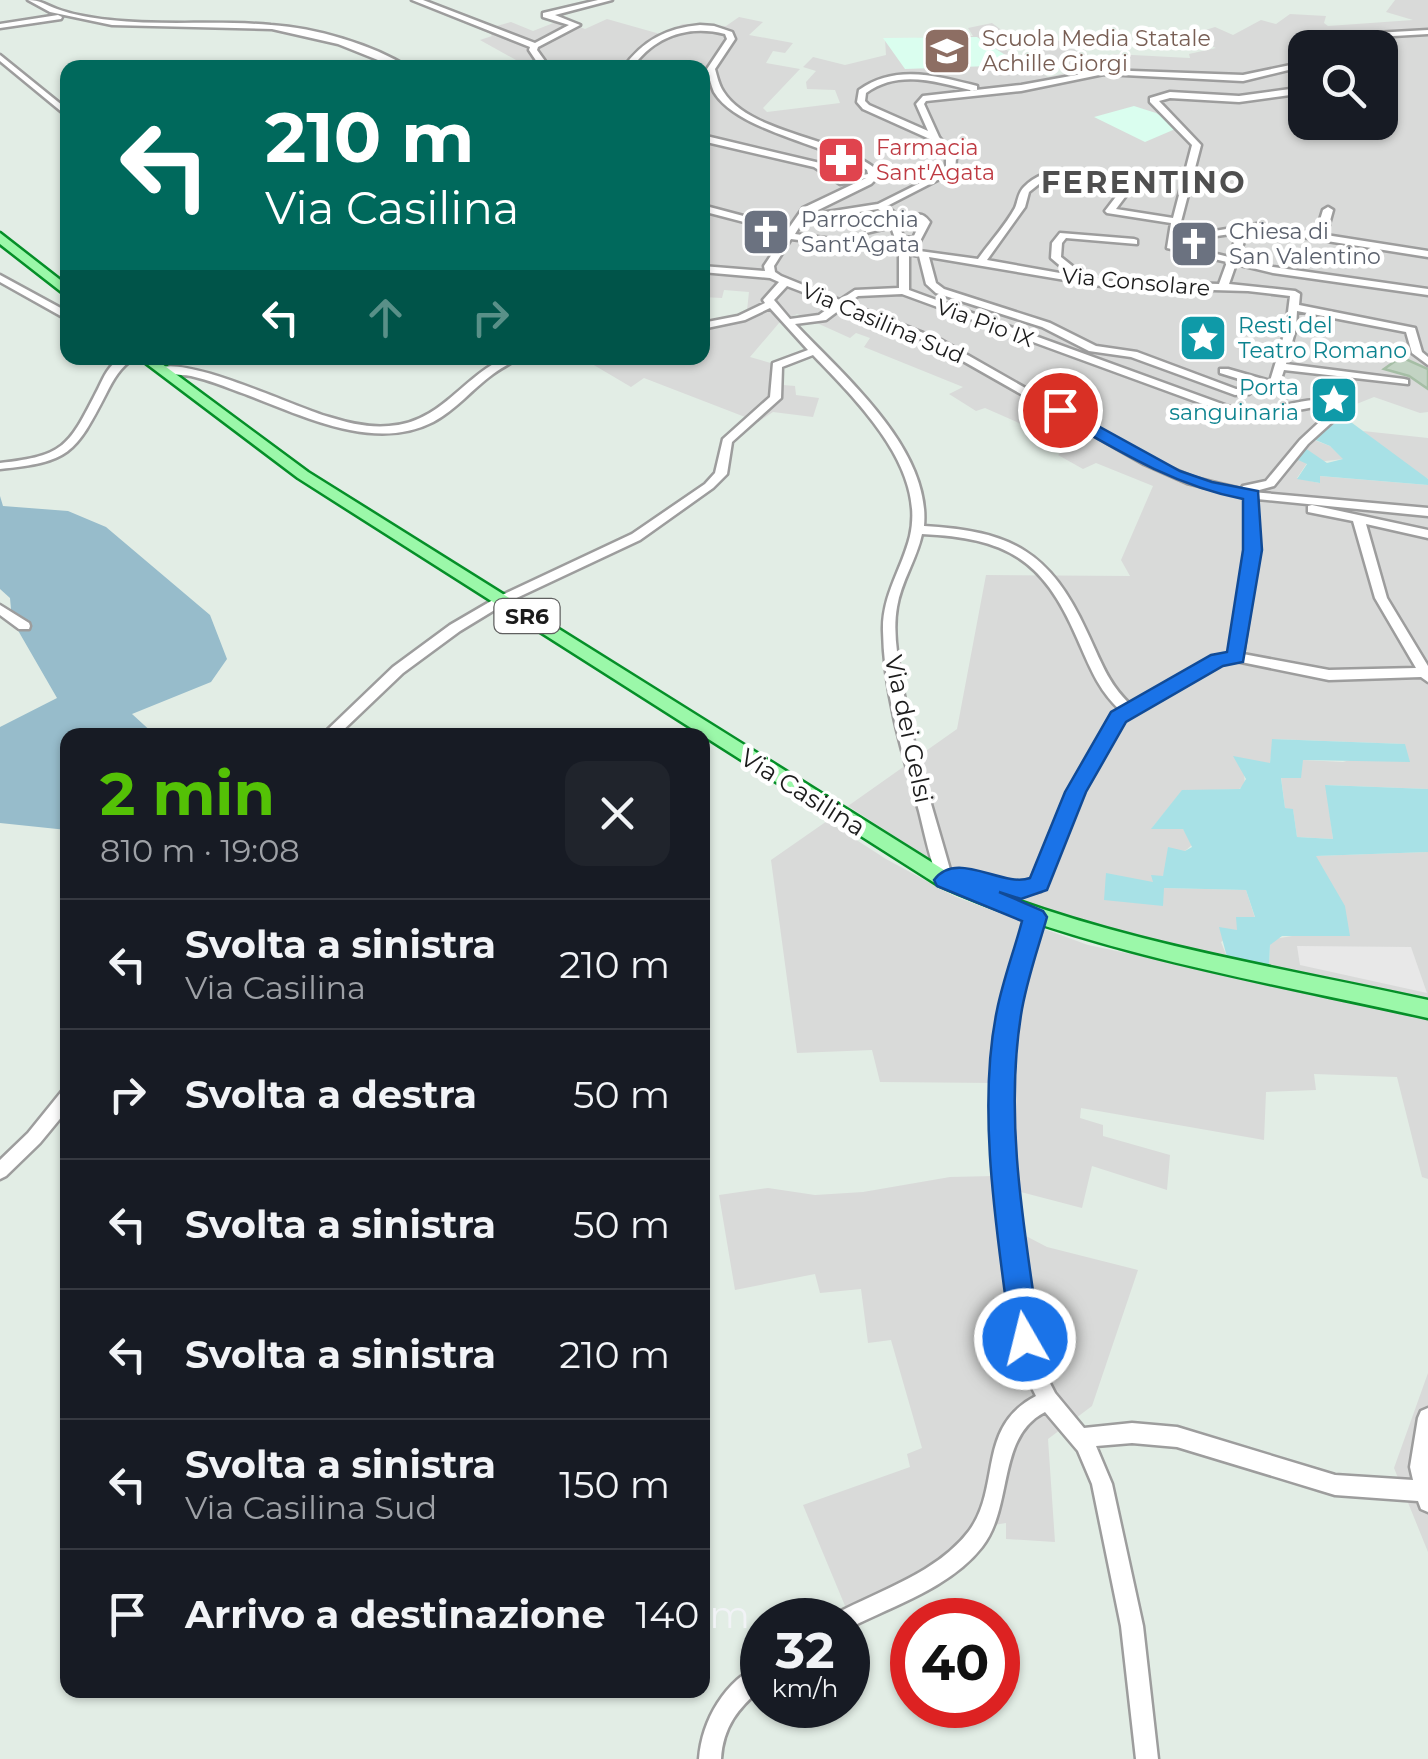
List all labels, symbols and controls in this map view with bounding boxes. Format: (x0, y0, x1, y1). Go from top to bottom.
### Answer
school or university icon: Scuola Media Statale Achille Giorgi (921, 25, 973, 77)
place label: Scuola Media Statale Achille Giorgi (982, 25, 1211, 77)
map controls (1288, 30, 1398, 140)
button: search (1288, 30, 1398, 140)
text: 210 m (265, 94, 475, 180)
icon: left (100, 100, 230, 230)
pharmacy icon: Farmacia Sant'Agata (815, 134, 867, 186)
place label: Farmacia Sant'Agata (876, 134, 995, 186)
district label: FERENTINO (1041, 164, 1247, 201)
text: Via Casilina (265, 180, 519, 235)
church icon: Parrocchia Sant'Agata (740, 206, 792, 258)
place label: Parrocchia Sant'Agata (801, 206, 920, 258)
church icon: Chiesa di San Valentino (1168, 218, 1220, 270)
place label: Chiesa di San Valentino (1229, 218, 1381, 270)
street label: Via Consolare (1061, 262, 1211, 302)
street label: Via Casilina Sud (798, 277, 968, 369)
icon: left (253, 290, 308, 345)
icon: ahead (358, 290, 413, 345)
icon: right (463, 290, 518, 345)
street label: Via Pio IX (933, 293, 1038, 353)
place icon: Resti del Teatro Romano (1177, 312, 1229, 364)
place label: Resti del Teatro Romano (1238, 312, 1407, 364)
pin (1018, 368, 1103, 453)
place label: Porta sanguinaria (1169, 374, 1299, 426)
place icon: Porta sanguinaria (1308, 374, 1360, 426)
icon: arrive (1033, 383, 1088, 438)
road number: SR6 (494, 599, 560, 633)
street label: Via dei Gelsi (879, 652, 939, 806)
street label: Via Casilina (735, 742, 871, 842)
text: 2 min (100, 757, 275, 830)
button: close (565, 761, 670, 866)
text: 810 m · 19:08 (100, 831, 300, 870)
text: Svolta a sinistra (185, 921, 496, 968)
icon: left (100, 937, 155, 992)
text: 210 m (559, 941, 670, 988)
text: Via Casilina (185, 968, 366, 1007)
icon: right (100, 1067, 155, 1122)
text: Svolta a destra (185, 1071, 477, 1118)
text: 50 m (573, 1071, 670, 1118)
icon: left (100, 1197, 155, 1252)
text: Svolta a sinistra (185, 1201, 496, 1248)
text: 50 m (573, 1201, 670, 1248)
position arrow (973, 1287, 1077, 1391)
icon: left (100, 1327, 155, 1382)
text: Svolta a sinistra (185, 1331, 496, 1378)
text: 210 m (559, 1331, 670, 1378)
text: Svolta a sinistra (185, 1441, 496, 1488)
icon: left (100, 1457, 155, 1512)
text: 150 m (559, 1461, 670, 1508)
text: Via Casilina Sud (185, 1488, 437, 1527)
icon: arrive (100, 1587, 155, 1642)
text: Arrivo a destinazione (185, 1591, 606, 1638)
text: 140 m (636, 1591, 750, 1638)
speed limit sign: 40 (890, 1598, 1020, 1728)
text: 32 (776, 1620, 834, 1681)
text: km/h (772, 1673, 838, 1703)

